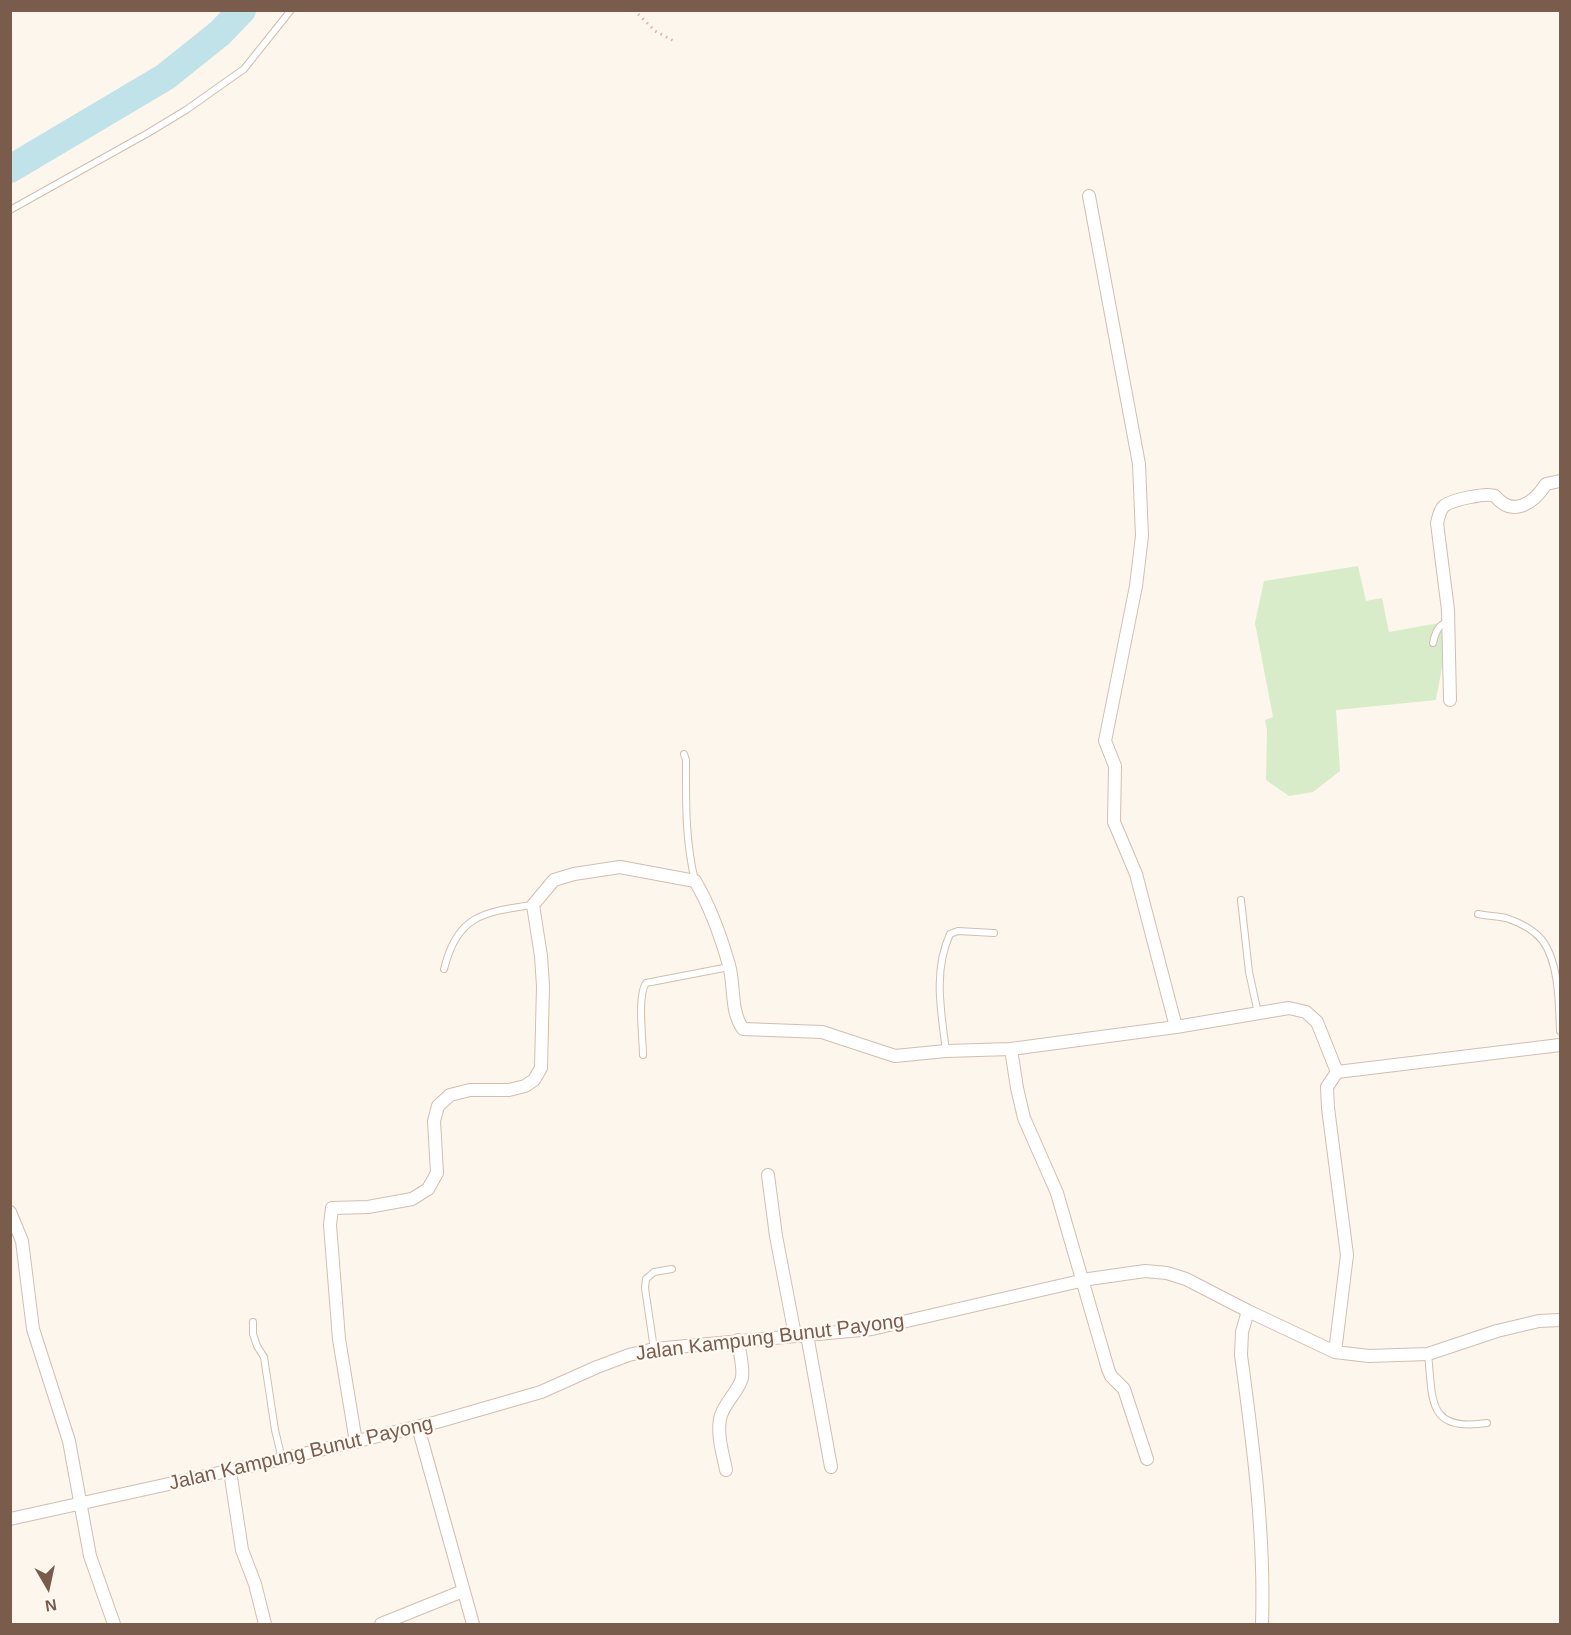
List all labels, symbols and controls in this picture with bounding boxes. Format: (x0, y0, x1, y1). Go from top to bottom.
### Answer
street label: Jalan Kampung Bunut Payong (634, 1310, 906, 1366)
street label: Jalan Kampung Bunut Payong (167, 1412, 435, 1496)
north arrow (18, 1557, 78, 1617)
text: N (44, 1596, 58, 1615)

